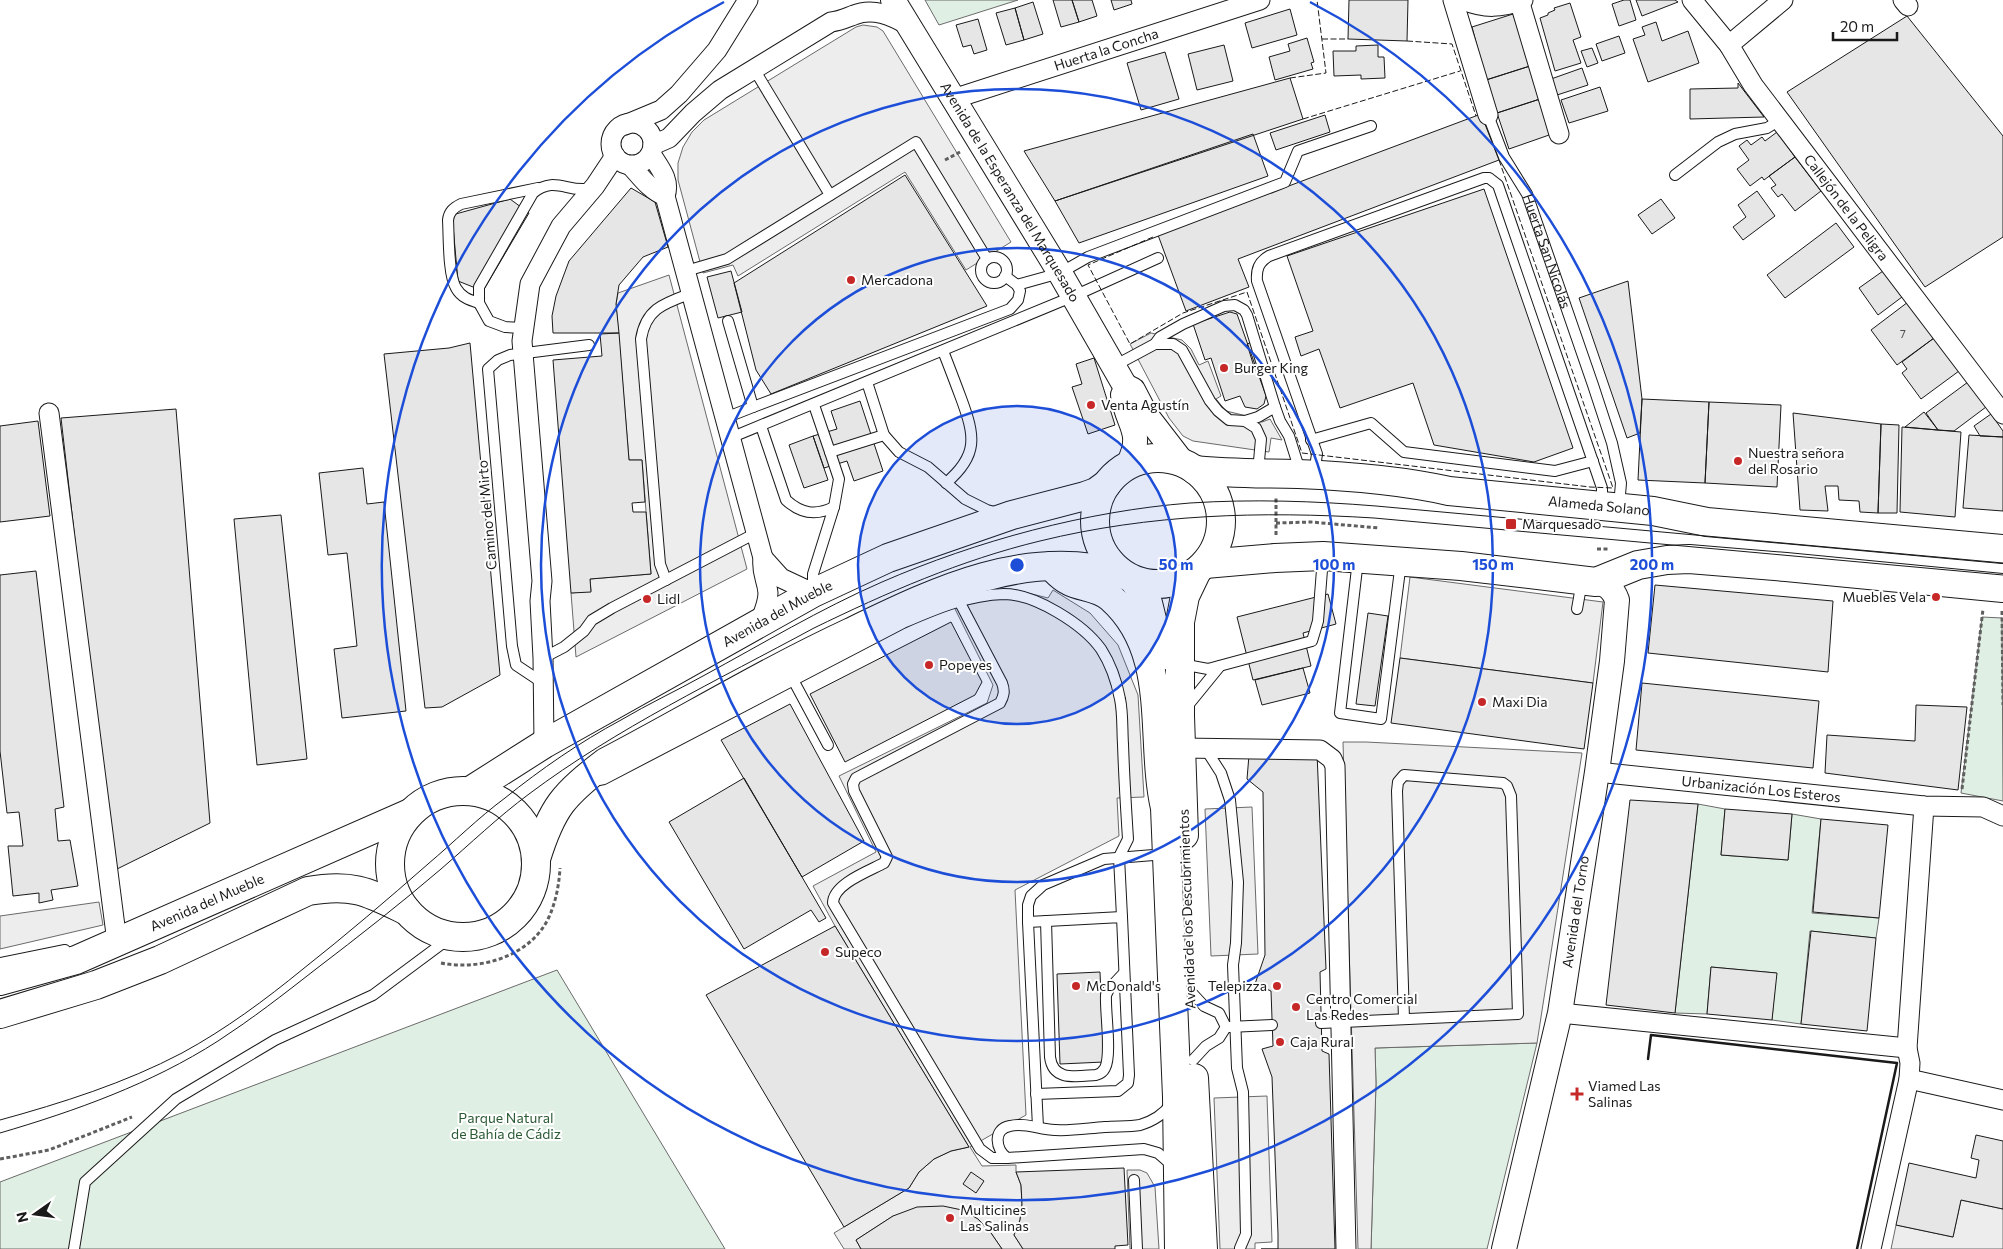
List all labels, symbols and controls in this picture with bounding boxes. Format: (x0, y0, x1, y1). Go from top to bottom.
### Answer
scale bar (1833, 10, 1897, 42)
text: 20 m (1840, 17, 1874, 35)
street label: Huerta la Concha (1052, 24, 1161, 74)
street label: Avenida de la Esperanza del Marquesado (937, 79, 1084, 305)
street label: Callejón de la Peligra (1801, 151, 1893, 264)
street label: Huerta San Nicolás (1520, 192, 1575, 311)
place label: Mercadona (861, 271, 933, 288)
marker: Mercadona (845, 274, 857, 286)
house number: 7 (1900, 327, 1906, 340)
place label: Burger King (1234, 359, 1309, 376)
marker: Burger King (1218, 362, 1230, 374)
place label: Venta Agustín (1101, 396, 1189, 413)
marker: Venta Agustín (1085, 399, 1097, 411)
place label: Nuestra señora del Rosario (1748, 444, 1844, 477)
marker: Nuestra señora del Rosario (1732, 455, 1744, 467)
street label: Camino del Mirto (473, 459, 500, 571)
street label: Alameda Solano (1547, 492, 1651, 519)
place label: Marquesado (1522, 515, 1601, 532)
marker: Marquesado (1504, 517, 1518, 531)
text: 50 m (1159, 555, 1193, 573)
text: 100 m (1313, 555, 1355, 573)
text: 150 m (1472, 555, 1514, 573)
text: 200 m (1630, 555, 1674, 573)
centre of rings (1008, 556, 1026, 574)
street label: Avenida del Mueble (719, 576, 835, 650)
place label: Muebles Vela (1842, 588, 1926, 605)
place label: Lidl (657, 590, 680, 607)
marker: Muebles Vela (1930, 591, 1942, 603)
marker: Lidl (641, 593, 653, 605)
place label: Popeyes (939, 656, 992, 673)
marker: Popeyes (923, 659, 935, 671)
place label: Maxi Dia (1492, 693, 1548, 710)
marker: Maxi Dia (1476, 696, 1488, 708)
street label: Urbanización Los Esteros (1681, 772, 1842, 805)
street label: Avenida de los Descubrimientos (1175, 809, 1198, 1009)
street label: Avenida del Torno (1558, 854, 1592, 969)
street label: Avenida del Mueble (147, 869, 266, 934)
place label: Supeco (835, 943, 882, 960)
marker: Supeco (819, 946, 831, 958)
place label: McDonald's (1086, 977, 1161, 994)
place label: Telepizza (1208, 977, 1267, 994)
marker: McDonald's (1070, 980, 1082, 992)
marker: Telepizza (1271, 980, 1283, 992)
place label: Centro Comercial Las Redes (1306, 990, 1417, 1023)
marker: Centro Comercial Las Redes (1290, 1001, 1302, 1013)
place label: Caja Rural (1290, 1033, 1354, 1050)
marker: Caja Rural (1274, 1036, 1286, 1048)
place label: Viamed Las Salinas (1588, 1077, 1661, 1110)
marker: Viamed Las Salinas (1570, 1087, 1584, 1101)
park label: Parque Natural de Bahía de Cádiz (451, 1109, 561, 1142)
north arrow (10, 1189, 60, 1239)
place label: Multicines Las Salinas (960, 1201, 1029, 1234)
text: N (12, 1210, 31, 1224)
marker: Multicines Las Salinas (944, 1212, 956, 1224)

